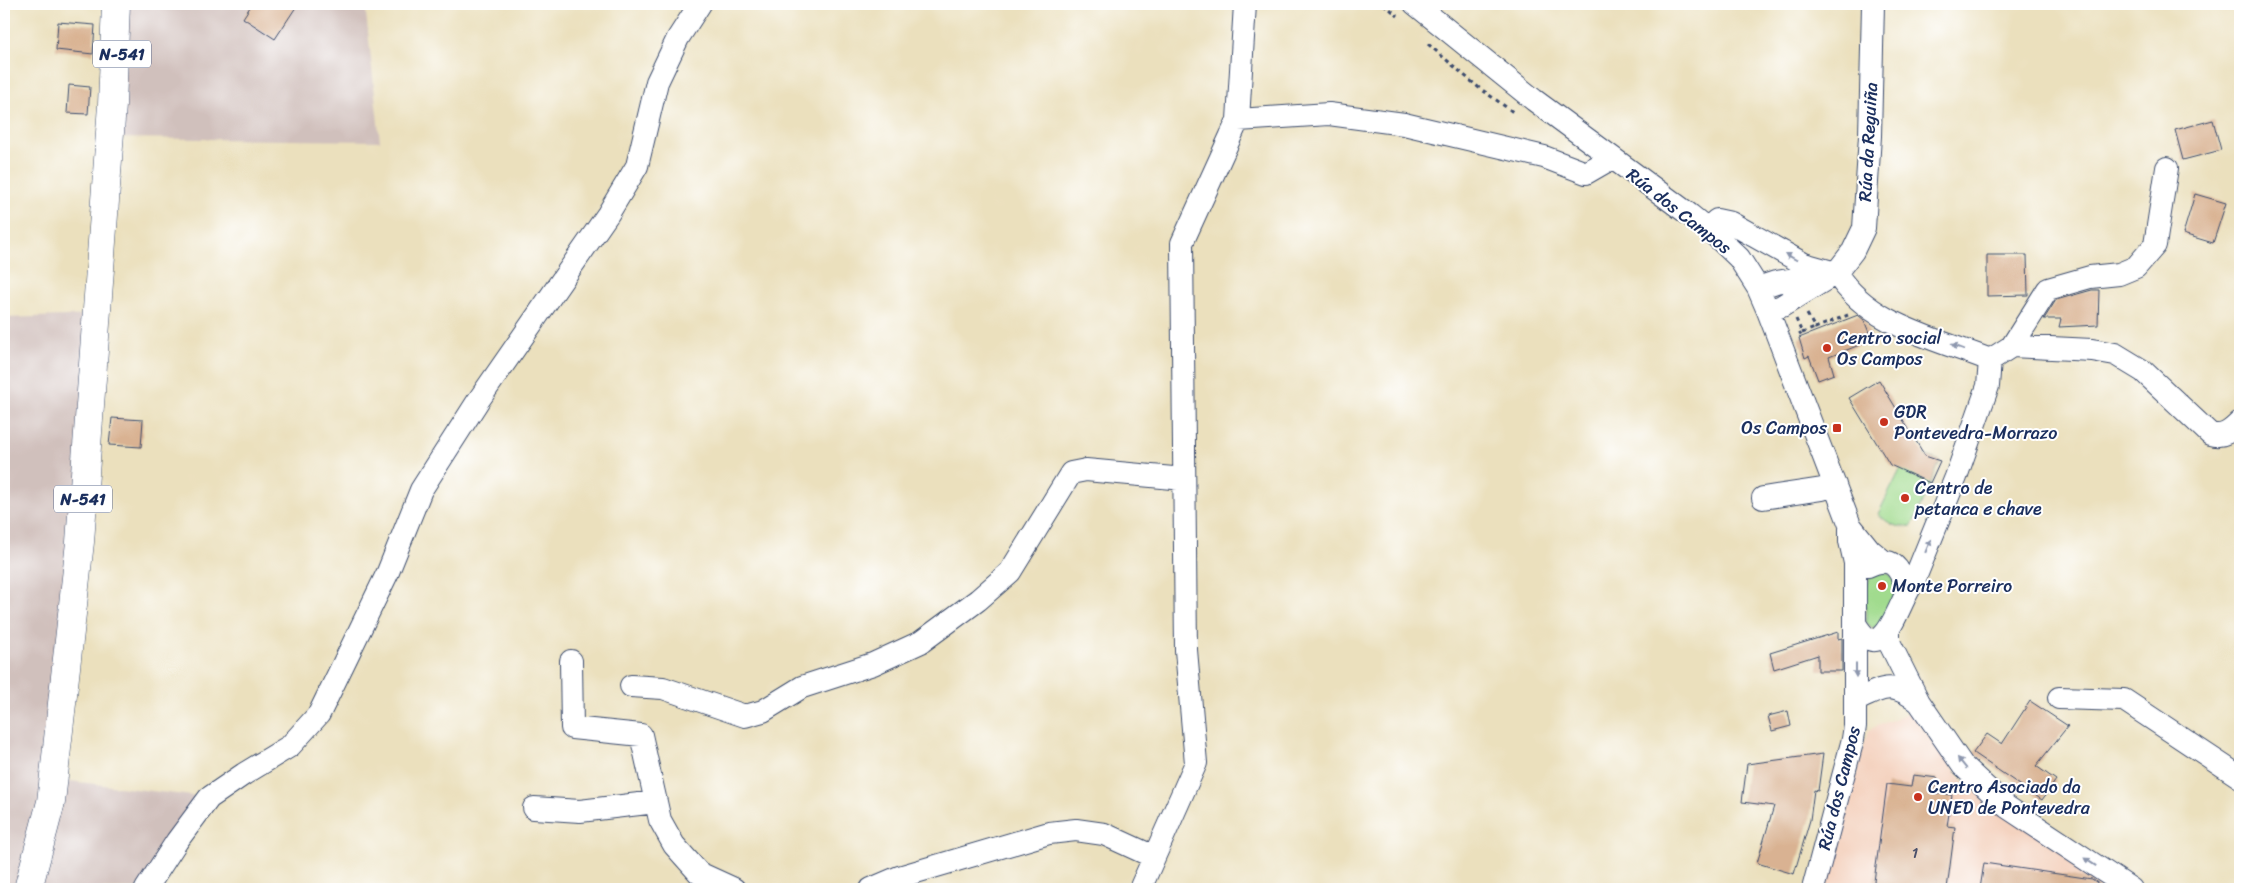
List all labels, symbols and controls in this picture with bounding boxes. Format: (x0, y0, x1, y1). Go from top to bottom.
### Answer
road number: N-541 (93, 41, 151, 68)
street label: Rúa da Reguiña (1849, 81, 1887, 203)
street label: Rúa dos Campos (1619, 159, 1739, 263)
one-way arrow (1783, 253, 1798, 261)
place label: Centro social Os Campos (1837, 322, 1942, 375)
marker: Centro social Os Campos (1821, 342, 1833, 354)
one-way arrow (1950, 343, 1965, 351)
place label: GDR Pontevedra-Morrazo (1894, 396, 2058, 449)
place label: Os Campos (1741, 412, 1828, 444)
marker: GDR Pontevedra-Morrazo (1878, 416, 1890, 428)
marker: Os Campos (1831, 422, 1843, 434)
place label: Centro de petanca e chave (1914, 472, 2042, 525)
road number: N-541 (54, 486, 112, 512)
marker: Centro de petanca e chave (1899, 492, 1911, 504)
one-way arrow (1924, 538, 1932, 553)
place label: Monte Porreiro (1892, 570, 2012, 602)
marker: Monte Porreiro (1876, 580, 1888, 592)
one-way arrow (1852, 663, 1860, 679)
street label: Rúa dos Campos (1808, 722, 1870, 853)
one-way arrow (1957, 757, 1968, 770)
place label: Centro Asociado da UNED de Pontevedra (1928, 771, 2091, 824)
marker: Centro Asociado da UNED de Pontevedra (1912, 791, 1924, 803)
house number: 1 (1912, 840, 1918, 866)
one-way arrow (2084, 857, 2097, 867)

